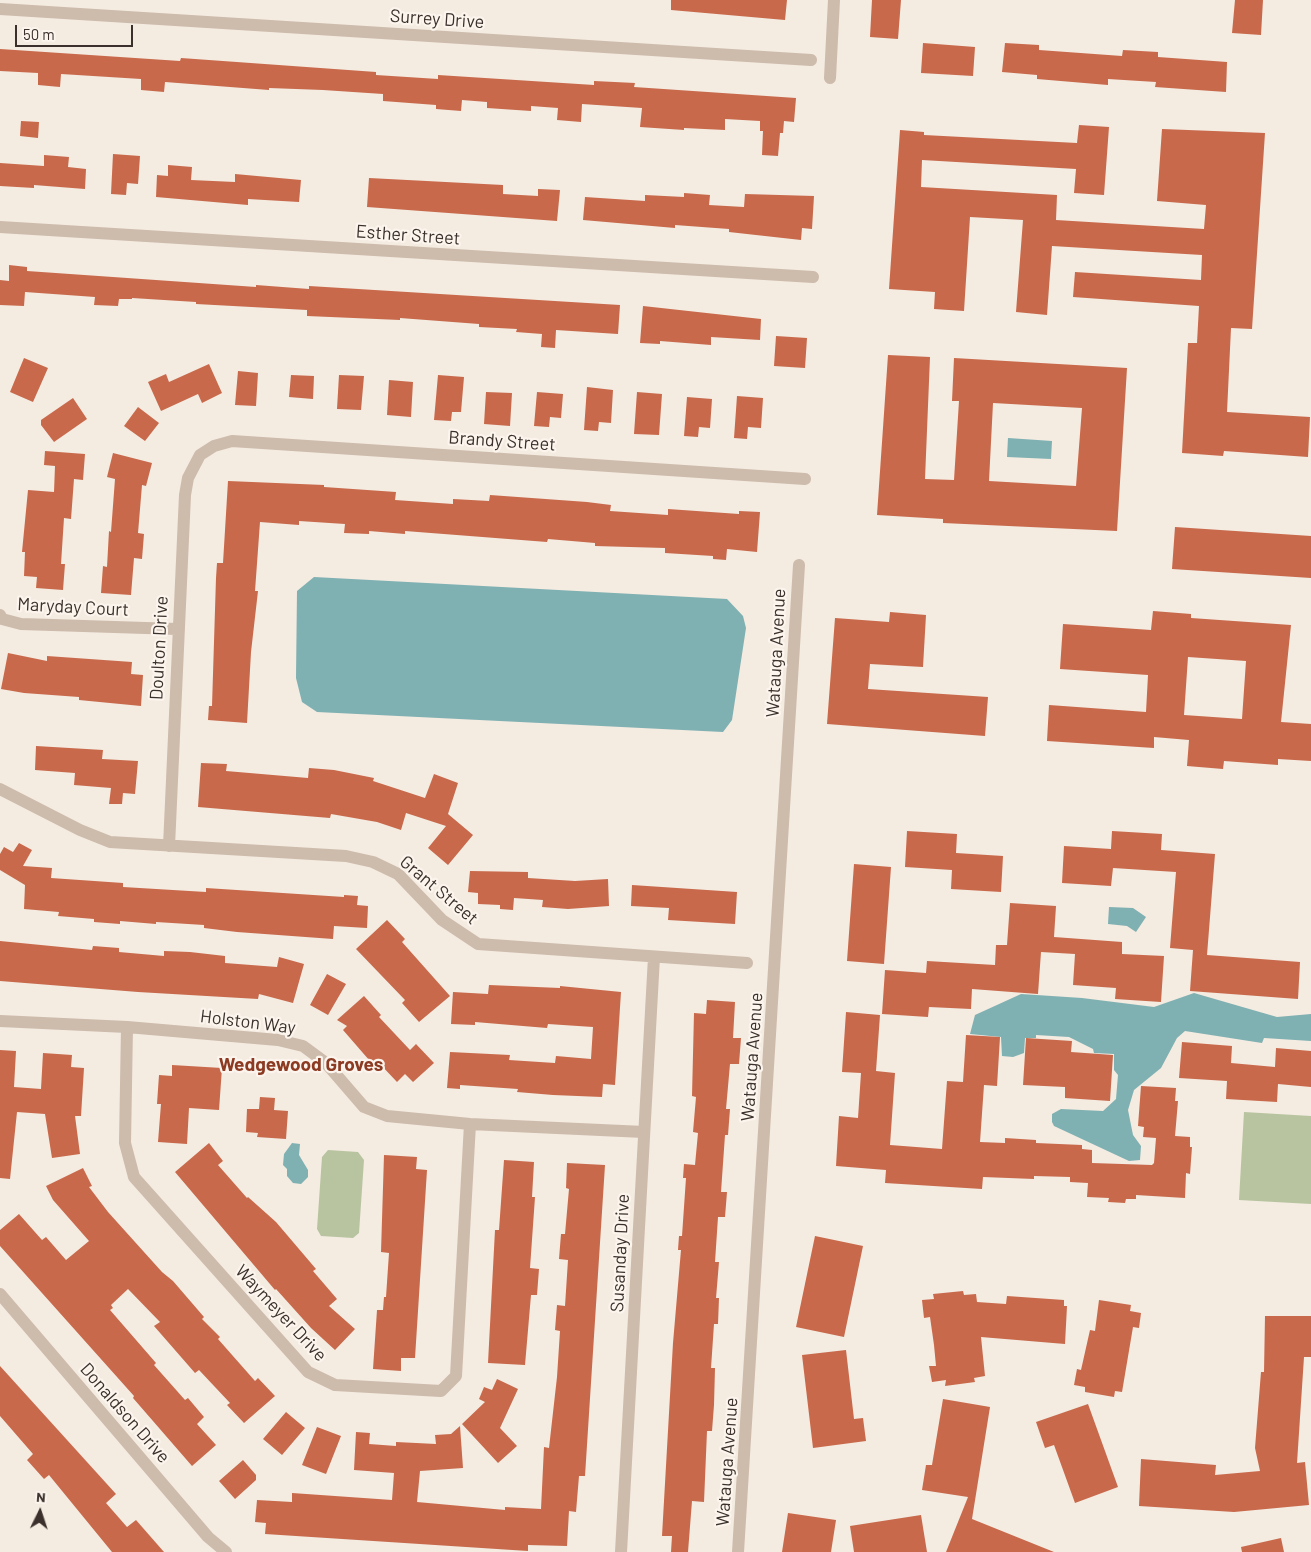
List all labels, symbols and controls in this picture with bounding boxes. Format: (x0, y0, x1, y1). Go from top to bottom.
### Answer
street label: Surrey Drive (389, 5, 485, 33)
scale bar (18, 15, 135, 47)
text: 50 m (23, 25, 55, 43)
street label: Esther Street (355, 221, 461, 249)
street label: Brandy Street (448, 426, 556, 456)
street label: Watauga Avenue (762, 588, 790, 718)
street label: Maryday Court (17, 593, 129, 621)
street label: Doulton Drive (145, 595, 173, 701)
street label: Grant Street (395, 851, 483, 929)
street label: Watauga Avenue (737, 992, 767, 1122)
street label: Holston Way (199, 1005, 297, 1039)
district label: Wedgewood Groves (219, 1054, 383, 1076)
street label: Susanday Drive (606, 1193, 634, 1313)
street label: Waymeyer Drive (231, 1260, 331, 1366)
street label: Donaldson Drive (76, 1358, 174, 1468)
street label: Watauga Avenue (712, 1397, 742, 1527)
north arrow (15, 1487, 65, 1537)
text: N (36, 1488, 46, 1505)

